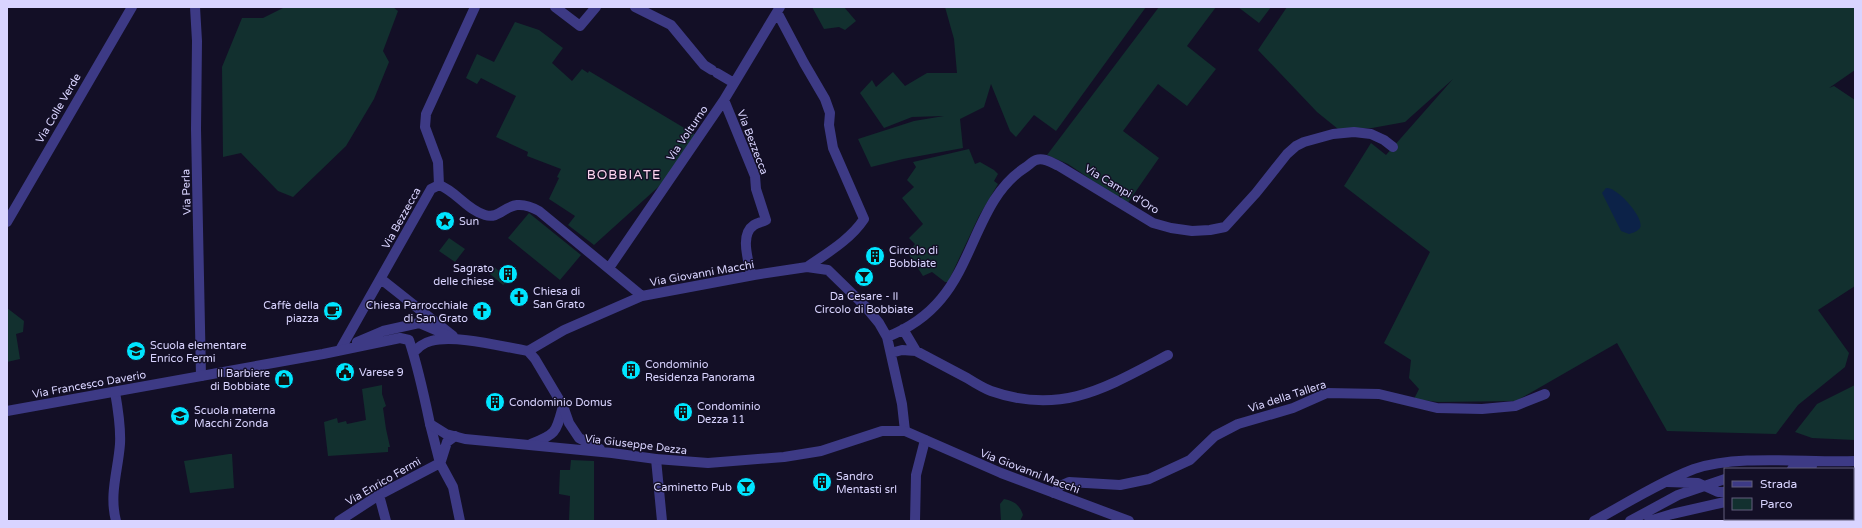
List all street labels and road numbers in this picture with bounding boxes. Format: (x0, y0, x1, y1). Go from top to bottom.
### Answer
street label: Via Colle Verde (33, 71, 84, 145)
street label: Via Volturno (664, 103, 711, 164)
street label: Via Bezzecca (734, 108, 771, 176)
street label: Via Campi d'Oro (1082, 162, 1162, 217)
street label: Via Perla (179, 169, 194, 215)
street label: Via Bezzecca (379, 185, 424, 251)
street label: Via Giovanni Macchi (649, 258, 755, 289)
street label: Via Francesco Daverio (31, 368, 147, 401)
street label: Via della Tallera (1247, 378, 1328, 415)
street label: Via Giuseppe Dezza (584, 432, 688, 457)
street label: Via Giovanni Macchi (978, 446, 1082, 497)
street label: Via Enrico Fermi (343, 455, 423, 508)

